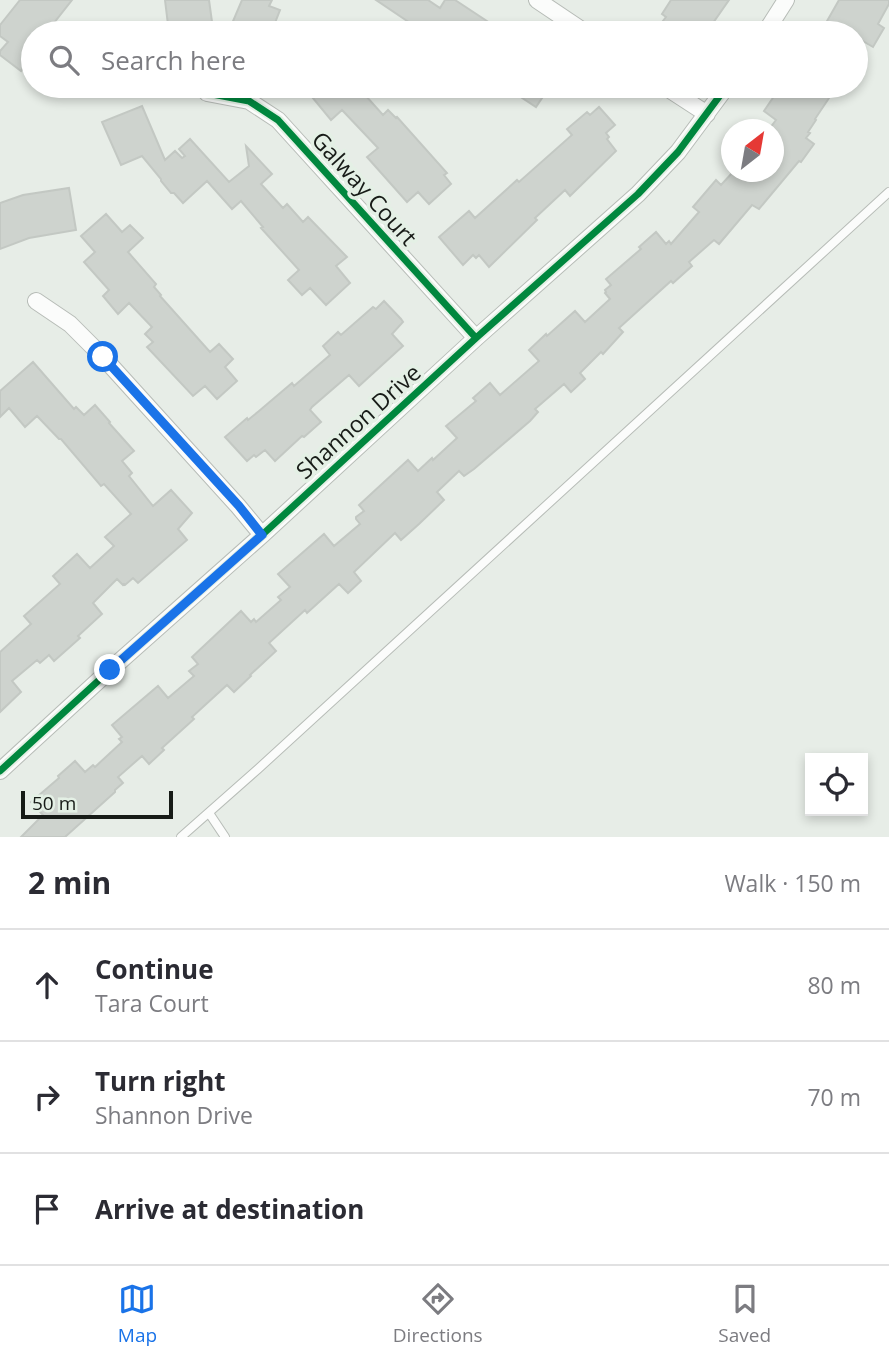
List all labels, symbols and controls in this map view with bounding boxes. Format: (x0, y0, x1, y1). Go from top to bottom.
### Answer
search box (21, 21, 868, 98)
icon: search (45, 41, 83, 79)
text: Search here (101, 42, 246, 78)
north arrow (721, 119, 784, 182)
street label: Galway Court (305, 124, 425, 252)
route start (87, 341, 118, 372)
street label: Shannon Drive (289, 356, 427, 486)
route end (94, 654, 125, 685)
map controls (805, 753, 868, 816)
button: locate (805, 753, 868, 816)
scale bar (21, 788, 173, 820)
text: 50 m (32, 790, 76, 816)
text: 2 min (28, 862, 111, 903)
text: Walk · 150 m (724, 867, 861, 899)
text: Continue (95, 951, 214, 987)
icon: ahead (28, 966, 66, 1004)
text: 80 m (807, 969, 861, 1001)
text: Tara Court (95, 987, 209, 1019)
text: Turn right (95, 1063, 226, 1099)
icon: right (28, 1078, 66, 1116)
text: 70 m (807, 1081, 861, 1113)
text: Shannon Drive (95, 1099, 253, 1131)
icon: arrive (28, 1190, 66, 1228)
text: Arrive at destination (95, 1191, 364, 1227)
tab: Map (118, 1280, 157, 1348)
tab: Directions (393, 1280, 483, 1348)
tab: Saved (718, 1280, 771, 1348)

